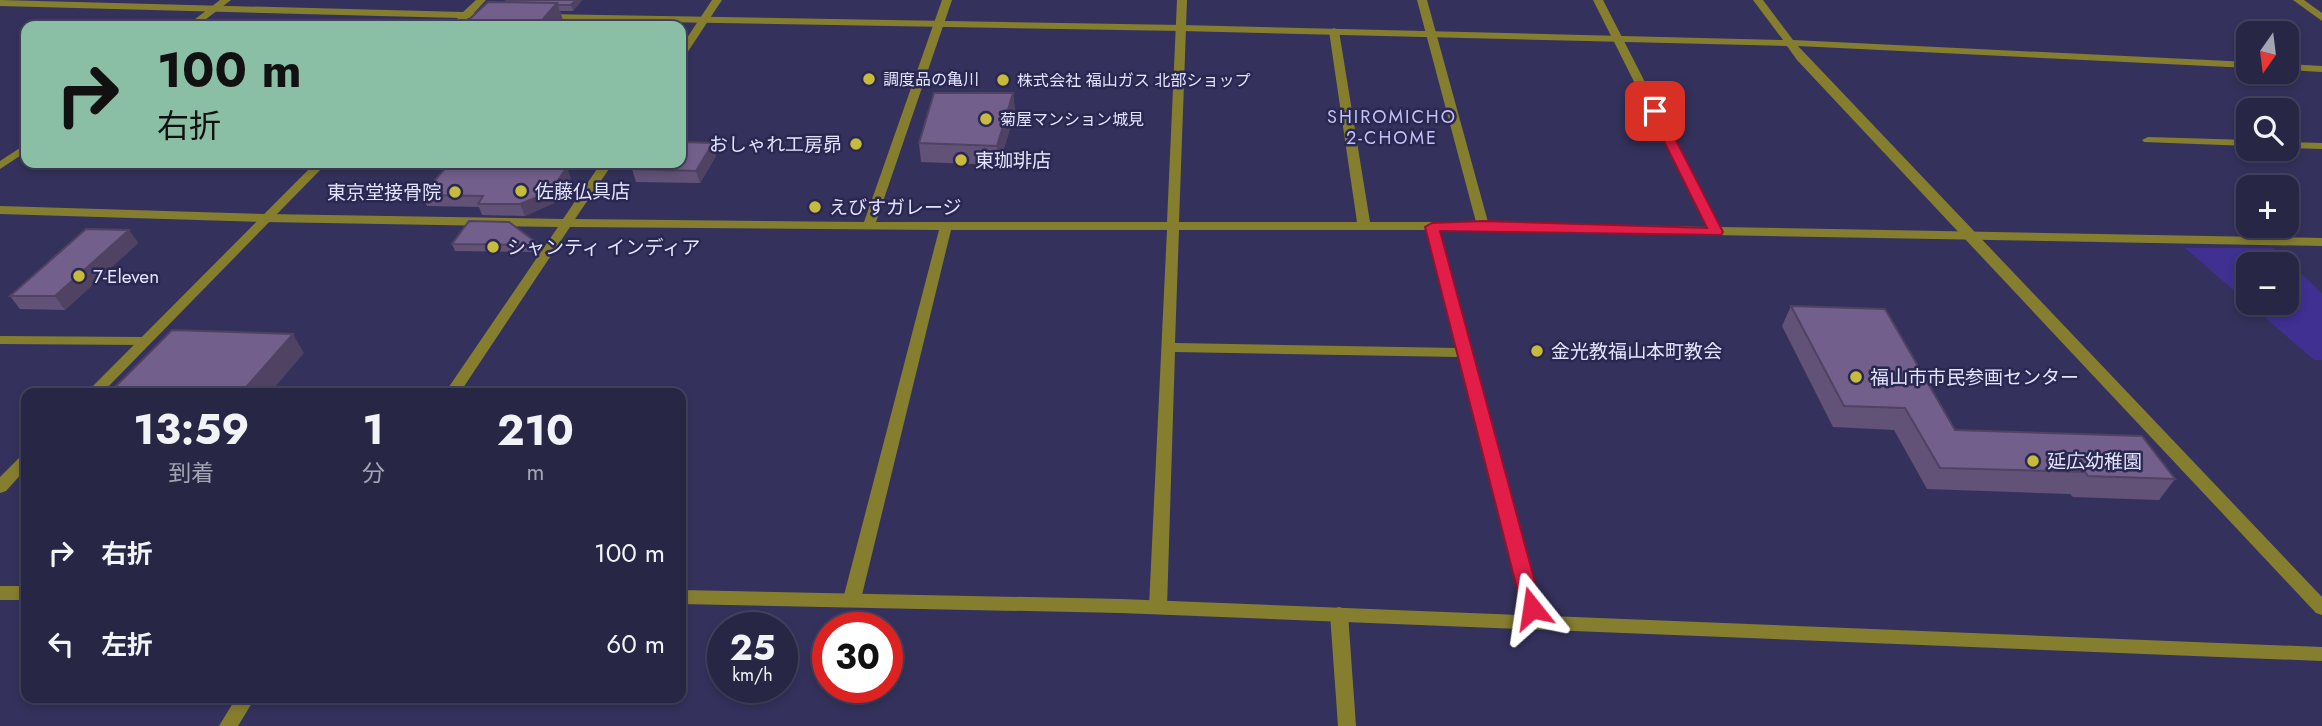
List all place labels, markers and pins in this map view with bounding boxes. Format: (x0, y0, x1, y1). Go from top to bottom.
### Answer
place label: 調度品の亀川 (883, 68, 979, 91)
place label: 株式会社 福山ガス 北部ショップ (1017, 69, 1251, 92)
marker: 調度品の亀川 (861, 71, 877, 87)
marker: 株式会社 福山ガス 北部ショップ (995, 72, 1011, 88)
pin (1625, 81, 1685, 141)
place label: 菊屋マンション城見 (1000, 108, 1144, 131)
marker: 菊屋マンション城見 (978, 111, 994, 127)
place label: おしゃれ工房昴 (709, 131, 842, 158)
marker: おしゃれ工房昴 (848, 136, 864, 152)
place label: 東珈琲店 (975, 147, 1051, 174)
marker: 東珈琲店 (953, 152, 969, 168)
place label: 佐藤仏具店 (535, 178, 630, 205)
place label: 東京堂接骨院 (327, 179, 441, 206)
marker: 佐藤仏具店 (513, 183, 529, 199)
marker: 東京堂接骨院 (447, 184, 463, 200)
place label: えびすガレージ (829, 194, 962, 221)
marker: えびすガレージ (807, 199, 823, 215)
place label: シャンティ インディア (507, 234, 700, 261)
marker: シャンティ インディア (485, 239, 501, 255)
place label: 7-Eleven (93, 263, 159, 290)
marker: 7-Eleven (71, 268, 87, 284)
place label: 金光教福山本町教会 (1551, 338, 1722, 365)
marker: 金光教福山本町教会 (1529, 343, 1545, 359)
place label: 福山市市民参画センター (1870, 364, 2079, 391)
marker: 福山市市民参画センター (1848, 369, 1864, 385)
place label: 延広幼稚園 (2047, 448, 2142, 475)
marker: 延広幼稚園 (2025, 453, 2041, 469)

